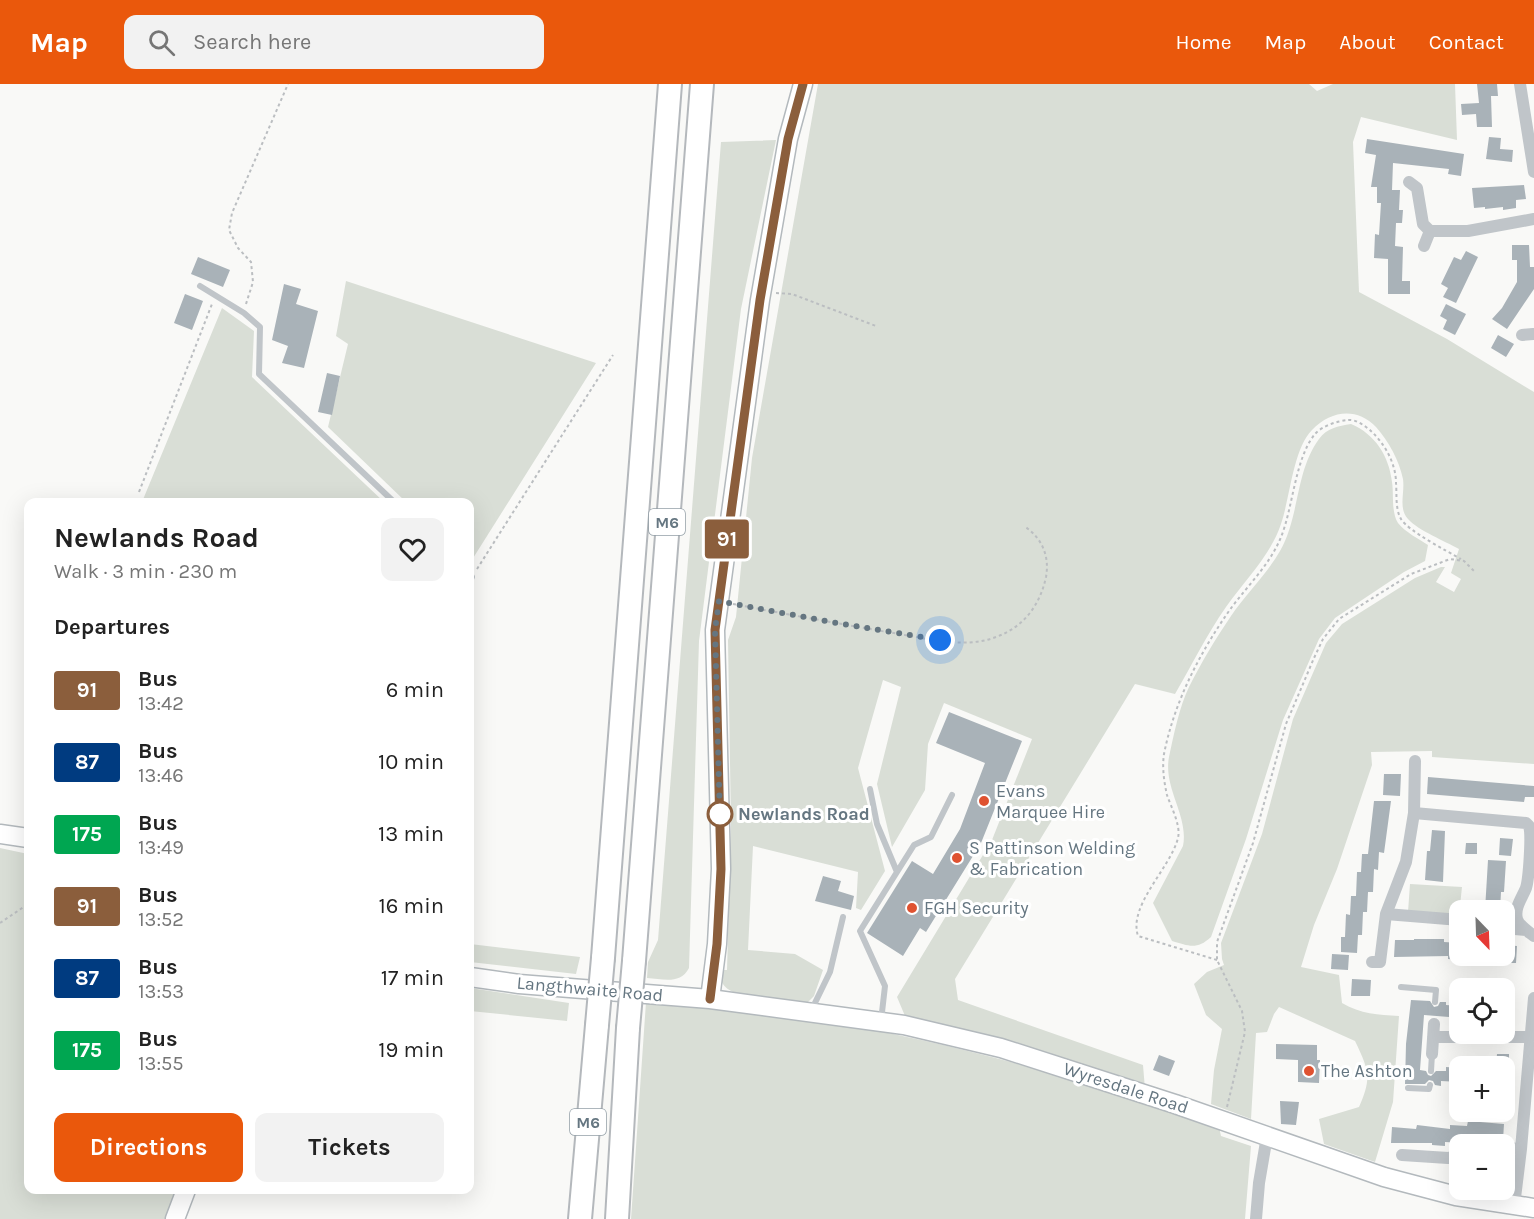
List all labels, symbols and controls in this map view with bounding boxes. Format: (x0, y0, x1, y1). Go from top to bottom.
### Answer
search box (124, 15, 544, 69)
text: Map (30, 26, 88, 59)
icon: search (145, 26, 178, 59)
text: Search here (193, 29, 311, 55)
text: Home (1176, 30, 1232, 54)
text: Map (1265, 30, 1306, 54)
text: About (1339, 30, 1396, 54)
text: Contact (1429, 30, 1504, 54)
road number: M6 (649, 509, 685, 535)
button: heart (381, 518, 444, 581)
line badge: 91 (700, 520, 754, 558)
text: Newlands Road (54, 521, 259, 554)
text: 91 (717, 527, 737, 551)
text: Walk · 3 min · 230 m (54, 560, 237, 583)
text: Departures (54, 614, 170, 640)
your location (925, 625, 955, 655)
text: Bus (138, 666, 178, 692)
text: 6 min (386, 677, 444, 703)
text: 91 (77, 678, 97, 702)
text: 13:42 (138, 692, 184, 715)
text: Bus (138, 738, 178, 764)
text: 10 min (378, 749, 444, 775)
text: 87 (75, 750, 99, 774)
text: 13:46 (138, 764, 184, 787)
place label: Evans Marquee Hire (996, 780, 1105, 823)
marker: Evans Marquee Hire (977, 794, 991, 808)
marker: Newlands Road (707, 801, 733, 827)
place label: Newlands Road (738, 803, 870, 825)
text: Bus (138, 810, 178, 836)
text: 13 min (378, 821, 444, 847)
text: 175 (72, 822, 102, 846)
text: 13:49 (138, 836, 184, 859)
place label: S Pattinson Welding & Fabrication (969, 837, 1135, 880)
marker: S Pattinson Welding & Fabrication (950, 851, 964, 865)
text: Bus (138, 882, 178, 908)
text: 16 min (378, 893, 444, 919)
text: 91 (77, 894, 97, 918)
place label: FGH Security (924, 897, 1029, 919)
north arrow (1449, 900, 1515, 966)
map controls (1449, 900, 1515, 1200)
marker: FGH Security (905, 901, 919, 915)
text: 13:52 (138, 908, 184, 931)
text: Bus (138, 954, 178, 980)
text: 17 min (381, 965, 444, 991)
text: 87 (75, 966, 99, 990)
street label: Langthwaite Road (516, 972, 664, 1006)
button: locate (1449, 978, 1515, 1044)
text: 13:53 (138, 980, 184, 1003)
text: Bus (138, 1026, 178, 1052)
text: 19 min (378, 1037, 444, 1063)
text: 175 (72, 1038, 102, 1062)
text: 13:55 (138, 1052, 184, 1075)
button: + (1449, 1056, 1515, 1122)
street label: Wyresdale Road (1061, 1057, 1191, 1119)
place label: The Ashton (1321, 1060, 1413, 1082)
marker: The Ashton (1302, 1064, 1316, 1078)
road number: M6 (570, 1109, 606, 1135)
button: Directions (54, 1113, 243, 1182)
button: Tickets (255, 1113, 444, 1182)
button: − (1449, 1134, 1515, 1200)

